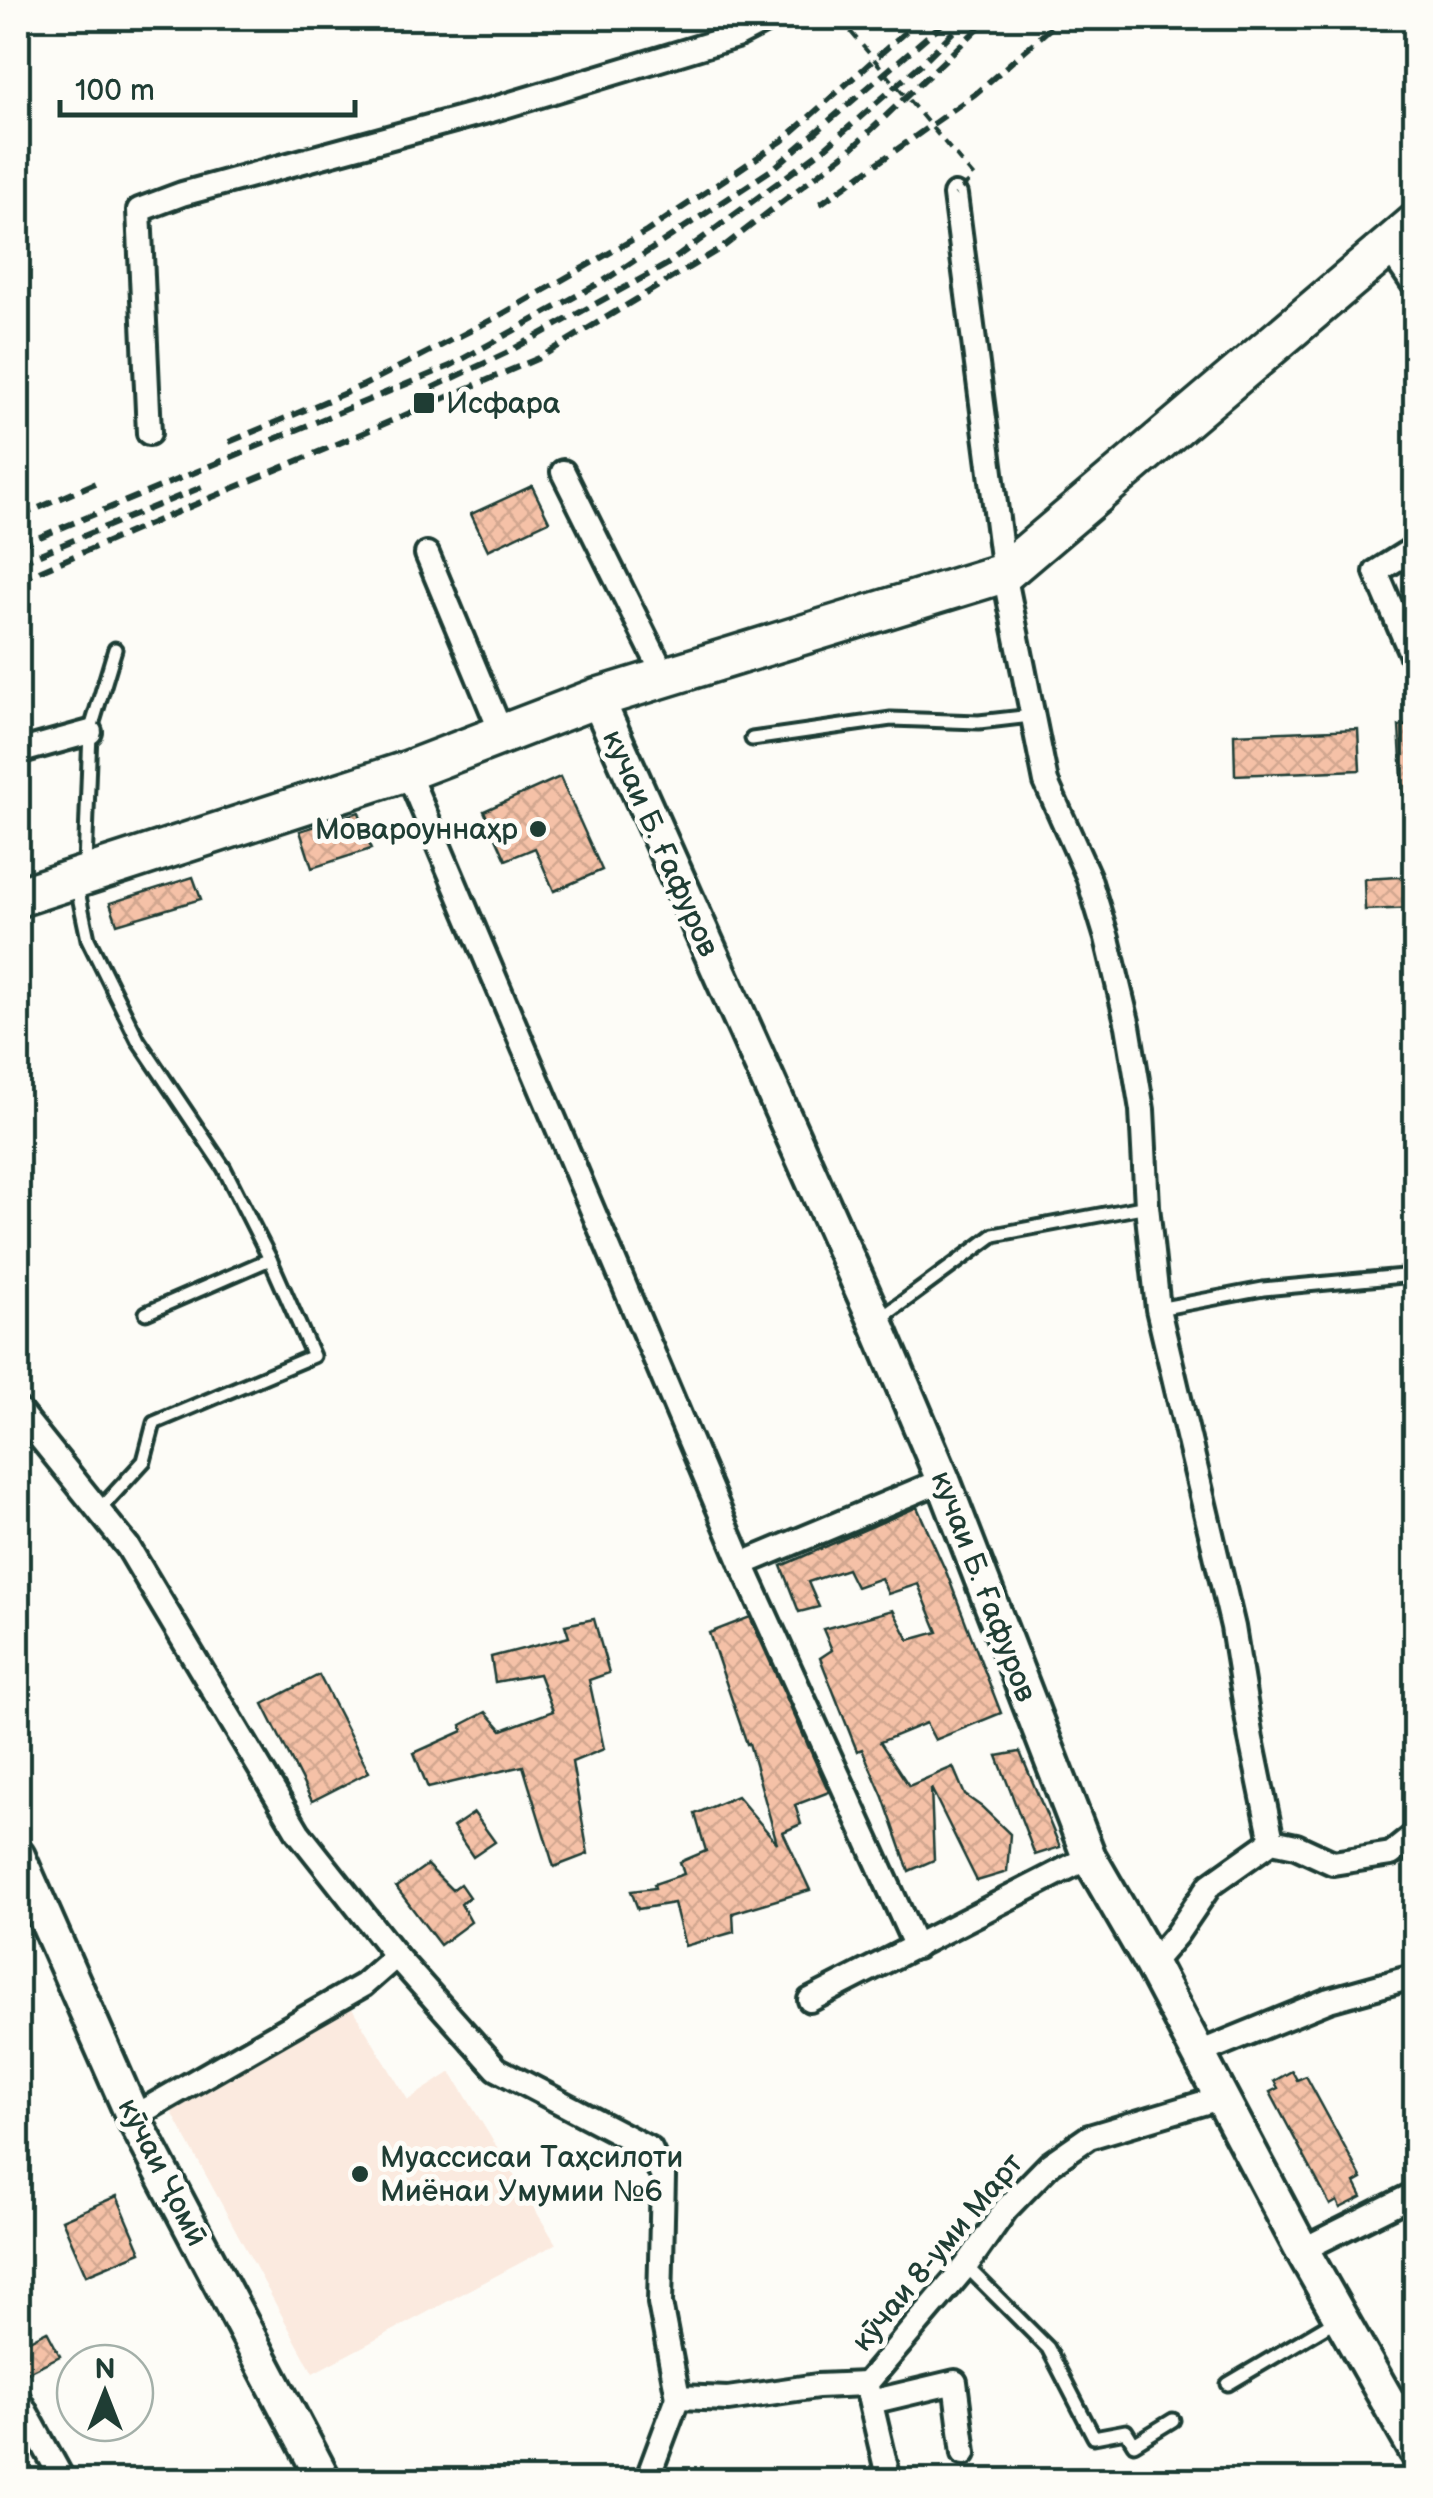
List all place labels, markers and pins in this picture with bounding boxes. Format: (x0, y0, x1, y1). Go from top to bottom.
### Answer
place label: Исфара (446, 386, 561, 422)
marker: Исфара (411, 390, 437, 416)
place label: Мовароуннаҳр (315, 812, 518, 848)
marker: Мовароуннаҳр (527, 818, 549, 840)
place label: Муассисаи Таҳсилоти Миёнаи Умумии №6 (380, 2140, 683, 2210)
marker: Муассисаи Таҳсилоти Миёнаи Умумии №6 (349, 2163, 371, 2185)

